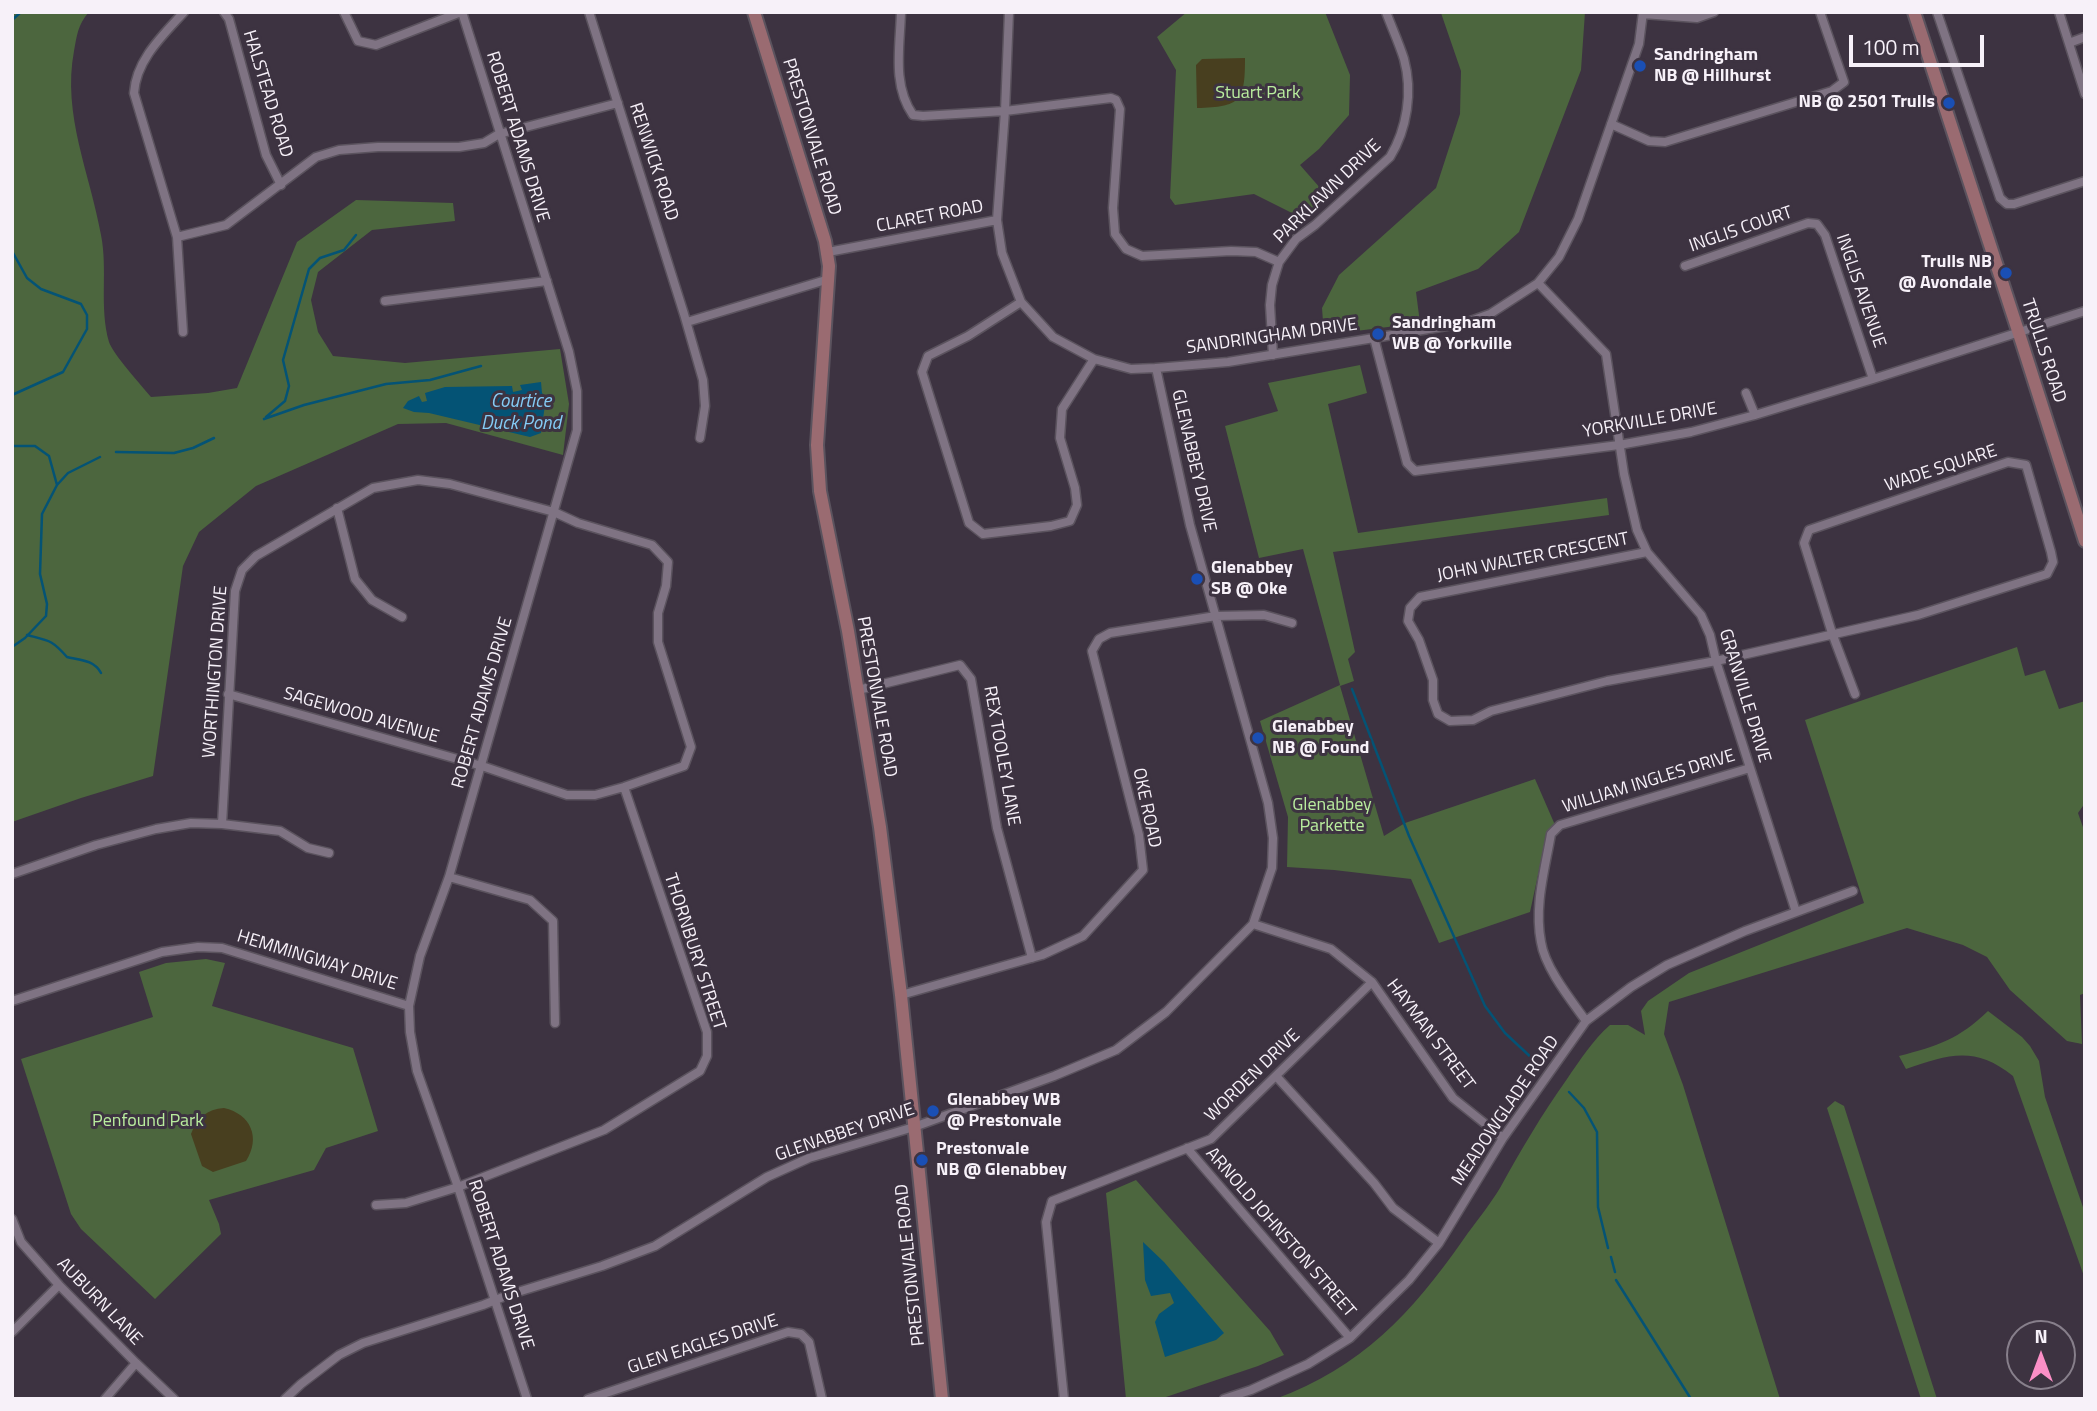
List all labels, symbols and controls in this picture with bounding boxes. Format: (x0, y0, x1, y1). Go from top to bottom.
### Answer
scale bar (1852, 21, 1987, 65)
street label: HALSTEAD ROAD (237, 28, 297, 160)
text: 100 m (1862, 31, 1919, 63)
place label: Sandringham NB @ Hillhurst (1654, 45, 1771, 88)
street label: ROBERT ADAMS DRIVE (481, 49, 553, 225)
street label: PRESTONVALE ROAD (777, 56, 845, 218)
marker: Sandringham NB @ Hillhurst (1632, 58, 1648, 74)
park label: Stuart Park (1215, 83, 1301, 105)
place label: NB @ 2501 Trulls (1798, 92, 1935, 114)
marker: NB @ 2501 Trulls (1941, 95, 1957, 111)
street label: RENWICK ROAD (624, 100, 682, 224)
street label: PARKLAWN DRIVE (1270, 135, 1386, 249)
street label: CLARET ROAD (875, 196, 985, 238)
street label: INGLIS COURT (1686, 202, 1796, 258)
street label: INGLIS AVENUE (1830, 231, 1890, 351)
place label: Trulls NB @ Avondale (1898, 252, 1992, 294)
marker: Trulls NB @ Avondale (1998, 265, 2014, 281)
street label: TRULLS ROAD (2016, 296, 2070, 406)
place label: Sandringham WB @ Yorkville (1392, 313, 1512, 356)
street label: SANDRINGHAM DRIVE (1185, 314, 1359, 360)
marker: Sandringham WB @ Yorkville (1370, 326, 1386, 342)
street label: GLENABBEY DRIVE (1166, 387, 1220, 535)
water label: Courtice Duck Pond (481, 391, 561, 435)
street label: YORKVILLE DRIVE (1581, 399, 1719, 443)
street label: WADE SQUARE (1882, 441, 2000, 497)
street label: JOHN WALTER CRESCENT (1435, 529, 1631, 587)
place label: Glenabbey SB @ Oke (1211, 558, 1293, 600)
marker: Glenabbey SB @ Oke (1189, 571, 1205, 587)
street label: WORTHINGTON DRIVE (199, 585, 233, 759)
street label: ROBERT ADAMS DRIVE (448, 615, 518, 791)
street label: PRESTONVALE ROAD (851, 615, 901, 779)
street label: GRANVILLE DRIVE (1713, 627, 1775, 765)
street label: SAGEWOOD AVENUE (281, 683, 441, 749)
street label: REX TOOLEY LANE (978, 684, 1024, 828)
place label: Glenabbey NB @ Found (1272, 717, 1369, 760)
marker: Glenabbey NB @ Found (1250, 730, 1266, 746)
street label: WILLIAM INGLES DRIVE (1560, 745, 1738, 819)
street label: OKE ROAD (1127, 766, 1165, 850)
park label: Glenabbey Parkette (1292, 795, 1372, 838)
street label: THORNBURY STREET (658, 871, 730, 1033)
street label: HEMMINGWAY DRIVE (234, 926, 400, 996)
street label: HAYMAN STREET (1381, 975, 1479, 1095)
street label: WORDEN DRIVE (1201, 1025, 1305, 1127)
street label: MEADOWGLADE ROAD (1448, 1032, 1564, 1190)
place label: Glenabbey WB @ Prestonvale (947, 1090, 1062, 1132)
street label: GLENABBEY DRIVE (773, 1099, 917, 1167)
marker: Glenabbey WB @ Prestonvale (925, 1103, 941, 1119)
park label: Penfound Park (92, 1111, 204, 1133)
place label: Prestonvale NB @ Glenabbey (936, 1139, 1067, 1182)
street label: ARNOLD JOHNSTON STREET (1200, 1144, 1360, 1322)
marker: Prestonvale NB @ Glenabbey (914, 1152, 930, 1168)
street label: ROBERT ADAMS DRIVE (462, 1177, 538, 1353)
street label: PRESTONVALE ROAD (892, 1183, 930, 1347)
street label: AUBURN LANE (52, 1254, 146, 1350)
street label: GLEN EAGLES DRIVE (625, 1310, 781, 1380)
north arrow (2006, 1320, 2076, 1390)
text: N (2034, 1321, 2048, 1350)

